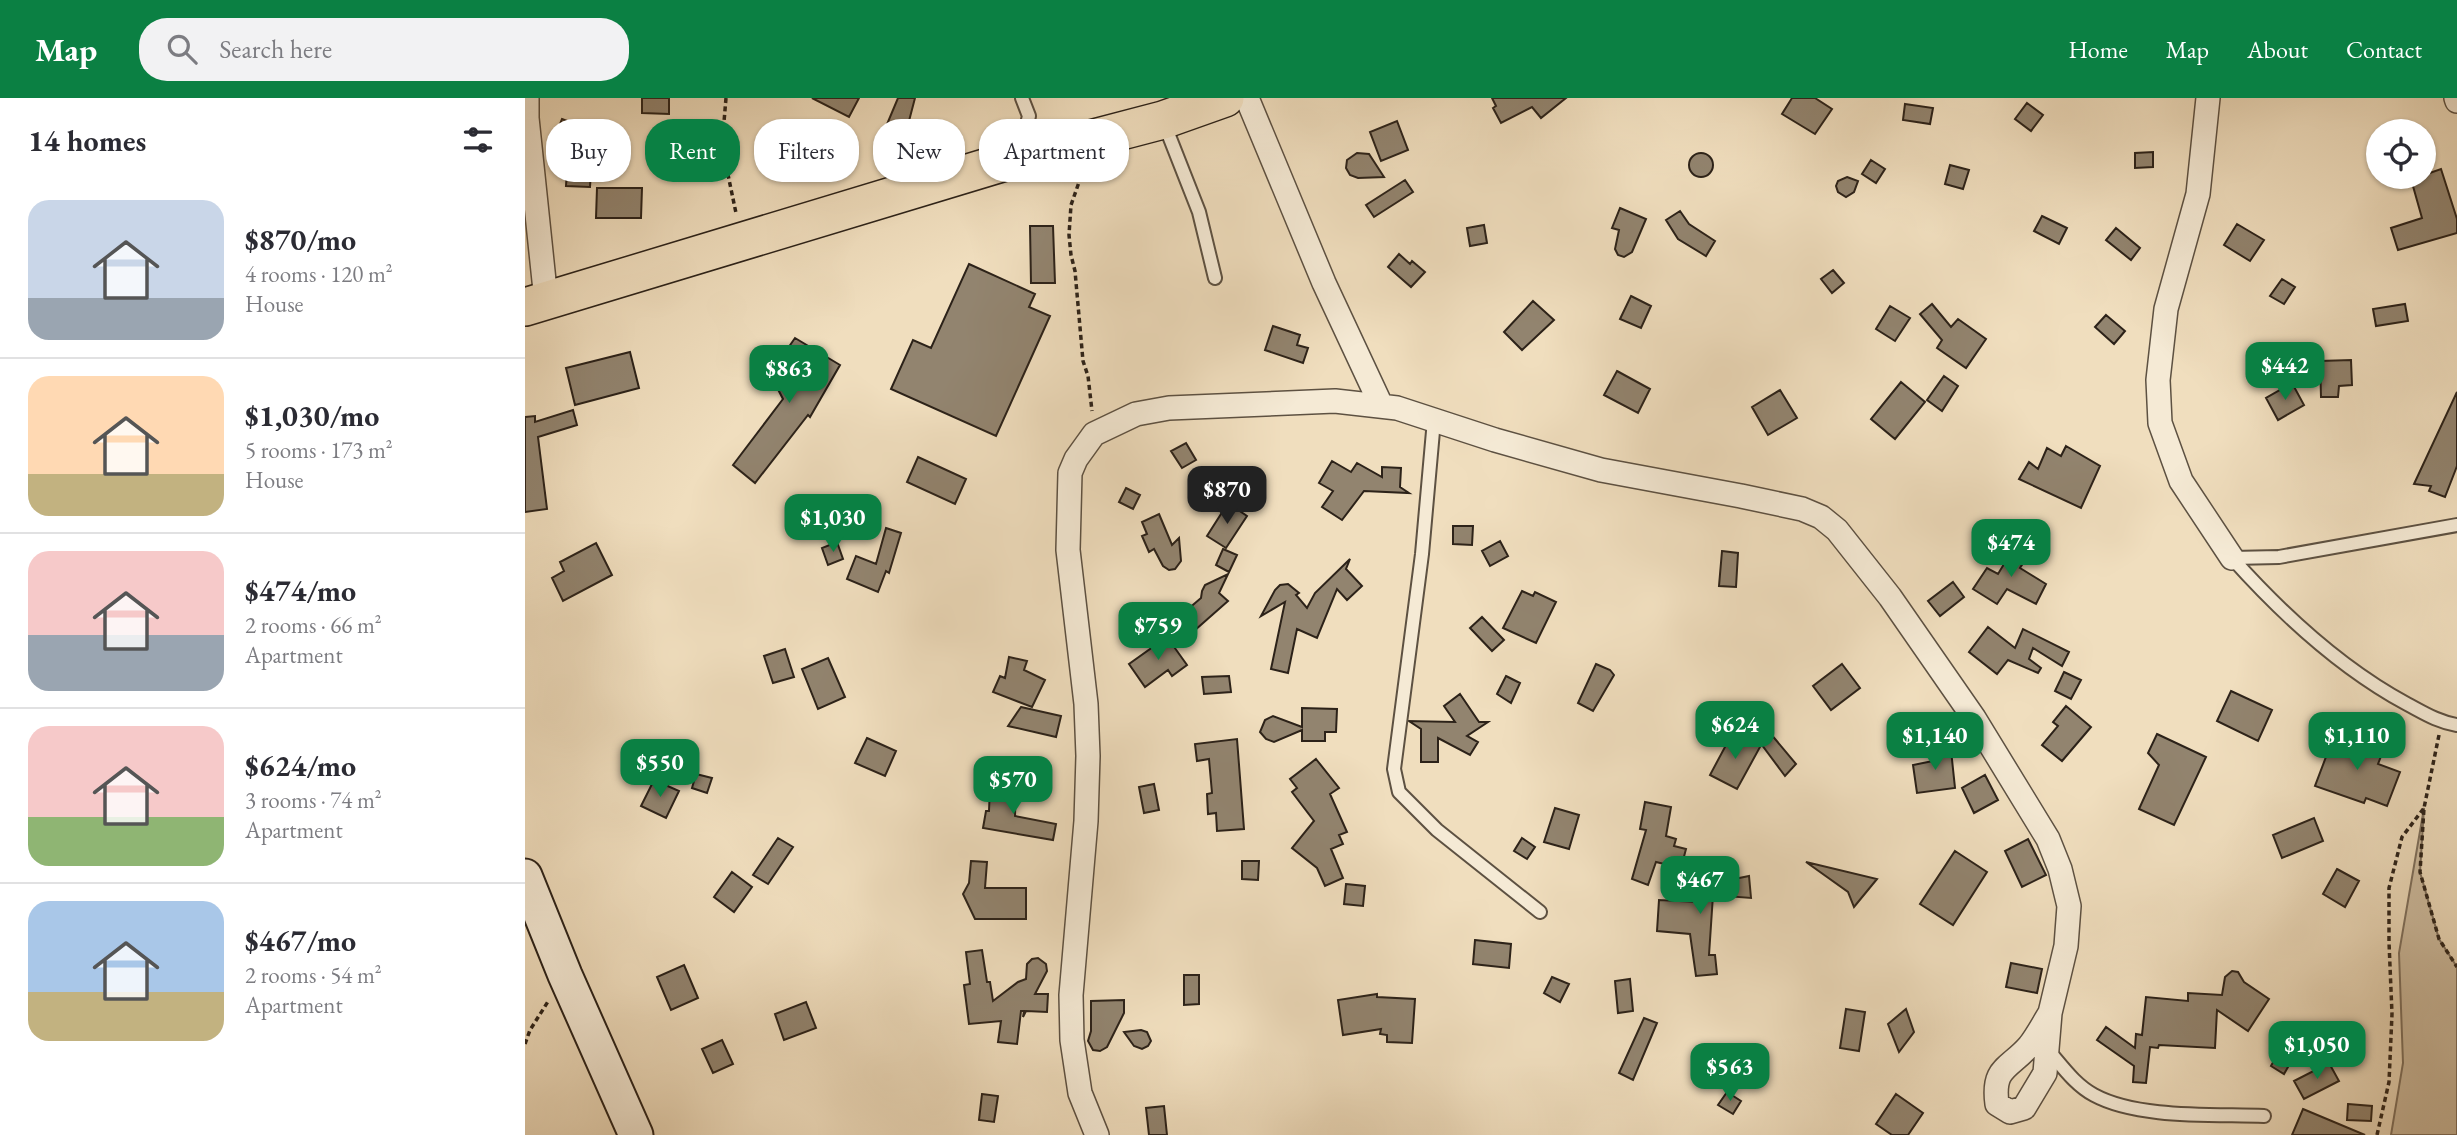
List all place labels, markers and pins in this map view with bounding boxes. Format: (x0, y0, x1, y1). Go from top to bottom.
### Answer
pin: $442 (2244, 342, 2326, 402)
pin: $863 (748, 345, 830, 405)
pin: $870 (1186, 466, 1268, 526)
pin: $1,030 (776, 494, 890, 554)
pin: $474 (1970, 519, 2052, 579)
pin: $759 (1117, 602, 1199, 662)
pin: $624 (1694, 702, 1776, 761)
pin: $1,140 (1878, 712, 1992, 772)
pin: $1,110 (2300, 712, 2414, 772)
pin: $550 (619, 740, 701, 799)
pin: $570 (972, 756, 1054, 816)
pin: $467 (1659, 856, 1741, 916)
pin: $1,050 (2260, 1021, 2374, 1081)
pin: $563 (1689, 1044, 1771, 1103)

